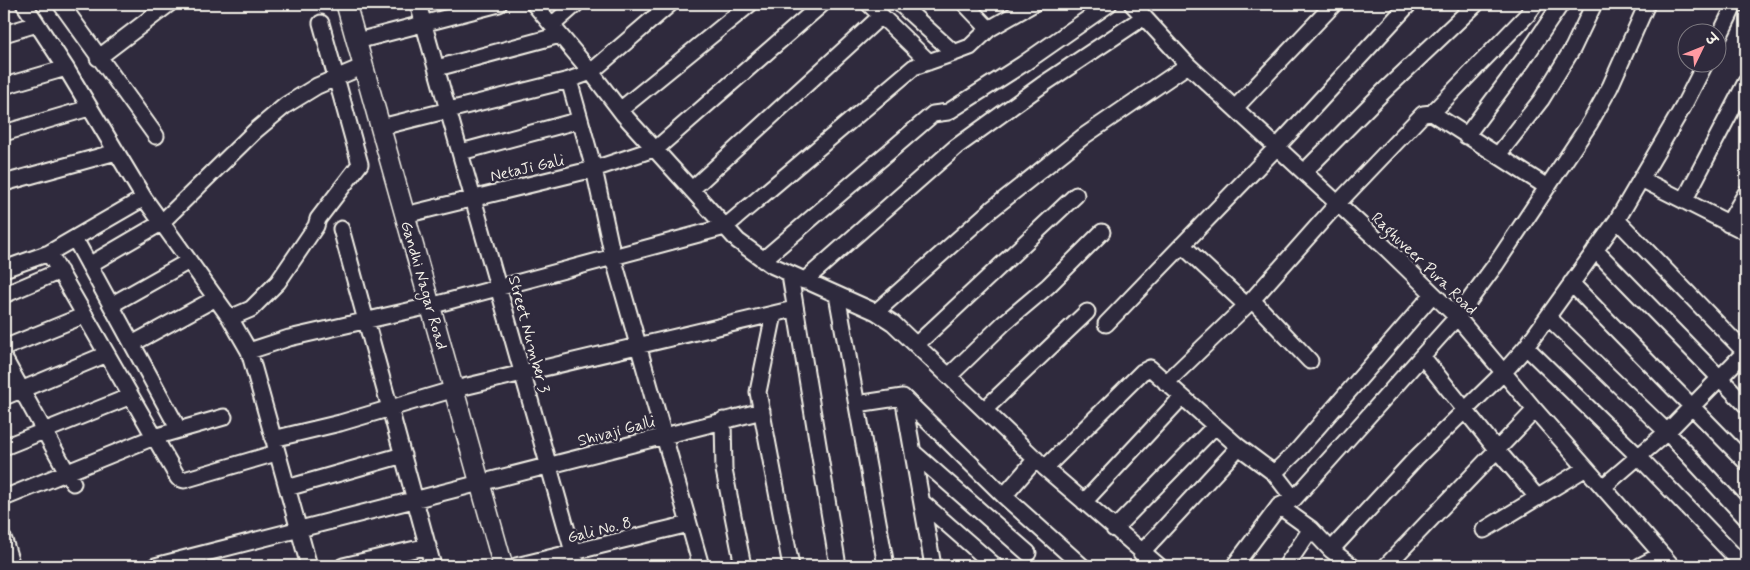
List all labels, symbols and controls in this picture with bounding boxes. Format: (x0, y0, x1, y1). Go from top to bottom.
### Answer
north arrow (1678, 22, 1728, 72)
text: उ (1700, 29, 1722, 51)
street label: NetaJi Gali (488, 150, 566, 187)
street label: Raghuveer Pura Road (1366, 208, 1482, 321)
street label: Gandhi Nagar Road (394, 219, 452, 352)
street label: Street Number 3 (503, 273, 554, 395)
street label: Shivaji Galli (575, 411, 658, 452)
street label: Gali No. 8 (565, 512, 634, 549)

